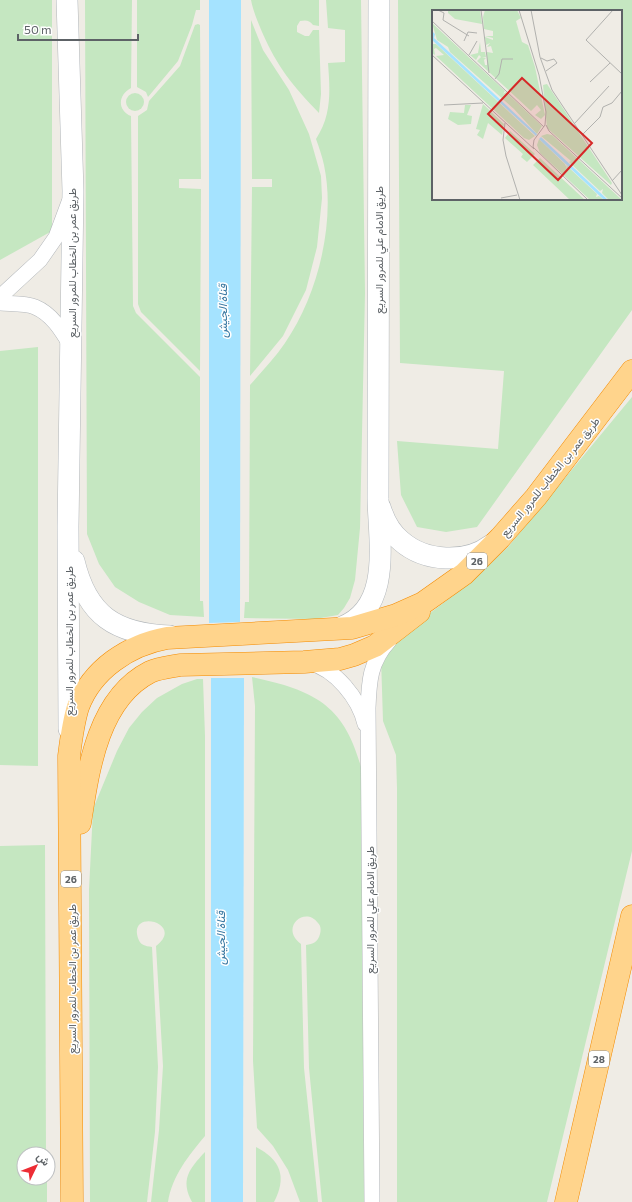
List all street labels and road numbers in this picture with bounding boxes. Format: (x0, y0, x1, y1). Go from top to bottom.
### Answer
street label: طريق الامام علي للمرور السريع (372, 186, 389, 314)
street label: طريق عمر بن الخطاب للمرور السريع (65, 188, 80, 338)
street label: طريق عمر بن الخطاب للمرور السريع (497, 414, 603, 540)
road number: 26 (467, 553, 487, 569)
street label: طريق عمر بن الخطاب للمرور السريع (62, 566, 77, 716)
street label: طريق الامام علي للمرور السريع (363, 846, 380, 974)
road number: 26 (61, 871, 81, 887)
street label: طريق عمر بن الخطاب للمرور السريع (65, 904, 80, 1054)
road number: 28 (589, 1051, 609, 1067)

